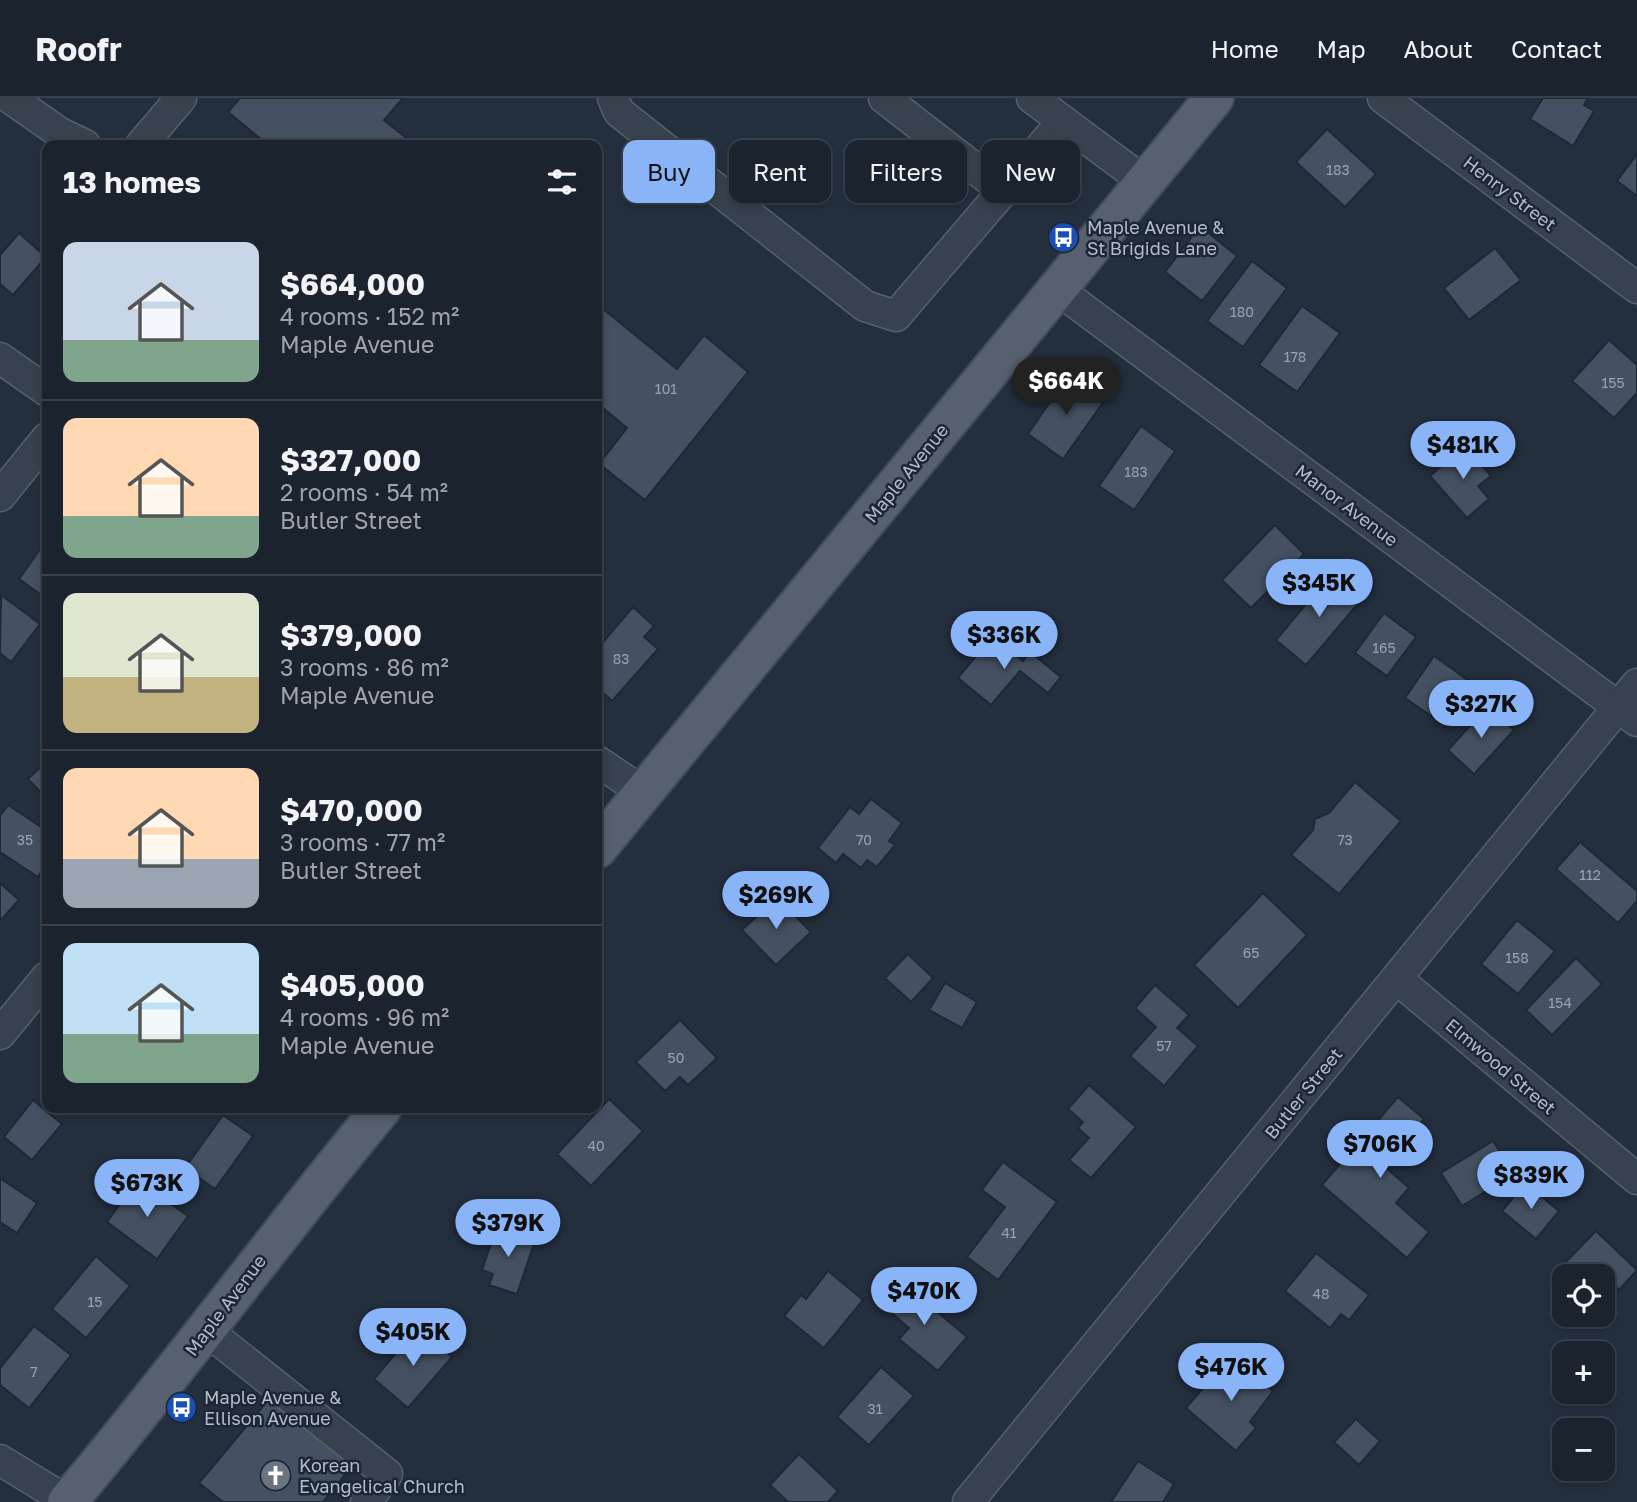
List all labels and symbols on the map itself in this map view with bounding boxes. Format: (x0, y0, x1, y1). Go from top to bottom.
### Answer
street label: Henry Street (1459, 151, 1561, 235)
house number: 183 (1326, 161, 1350, 178)
place label: Maple Avenue & St Brigids Lane (1087, 216, 1224, 259)
bus stop icon: Maple Avenue & St Brigids Lane (1047, 220, 1081, 254)
house number: 180 (1230, 303, 1254, 320)
house number: 178 (1284, 348, 1306, 365)
pin: $664K (1017, 358, 1115, 417)
house number: 155 (1601, 374, 1625, 391)
house number: 101 (655, 380, 677, 397)
street label: Maple Avenue (859, 419, 953, 527)
pin: $481K (1414, 422, 1512, 481)
street label: Manor Avenue (1291, 459, 1403, 551)
house number: 183 (1124, 463, 1148, 480)
pin: $345K (1270, 560, 1368, 619)
pin: $336K (955, 612, 1053, 671)
house number: 165 (1372, 639, 1396, 656)
house number: 83 (613, 650, 629, 667)
pin: $327K (1432, 680, 1530, 740)
house number: 35 (17, 831, 33, 848)
house number: 70 (856, 831, 872, 848)
house number: 73 (1337, 831, 1353, 848)
house number: 112 (1579, 866, 1601, 883)
pin: $269K (727, 872, 825, 931)
house number: 65 (1243, 944, 1259, 961)
house number: 158 (1505, 949, 1529, 966)
house number: 154 (1548, 994, 1572, 1011)
street label: Elmwood Street (1441, 1013, 1561, 1119)
house number: 57 (1156, 1037, 1172, 1054)
street label: Butler Street (1260, 1043, 1346, 1143)
house number: 50 (668, 1049, 684, 1066)
pin: $706K (1331, 1121, 1429, 1180)
house number: 40 (587, 1137, 605, 1154)
pin: $839K (1482, 1152, 1580, 1211)
pin: $673K (98, 1160, 196, 1219)
pin: $379K (459, 1200, 557, 1259)
house number: 41 (1001, 1224, 1017, 1241)
street label: Maple Avenue (180, 1250, 270, 1360)
pin: $470K (875, 1268, 973, 1327)
house number: 48 (1312, 1285, 1330, 1302)
house number: 15 (88, 1293, 102, 1310)
pin: $405K (364, 1308, 462, 1368)
pin: $476K (1182, 1344, 1280, 1403)
house number: 7 (30, 1363, 38, 1380)
place label: Maple Avenue & Ellison Avenue (204, 1386, 341, 1429)
bus stop icon: Maple Avenue & Ellison Avenue (164, 1390, 198, 1424)
house number: 31 (868, 1400, 883, 1417)
place label: Korean Evangelical Church (299, 1454, 465, 1497)
church icon: Korean Evangelical Church (259, 1458, 293, 1492)

